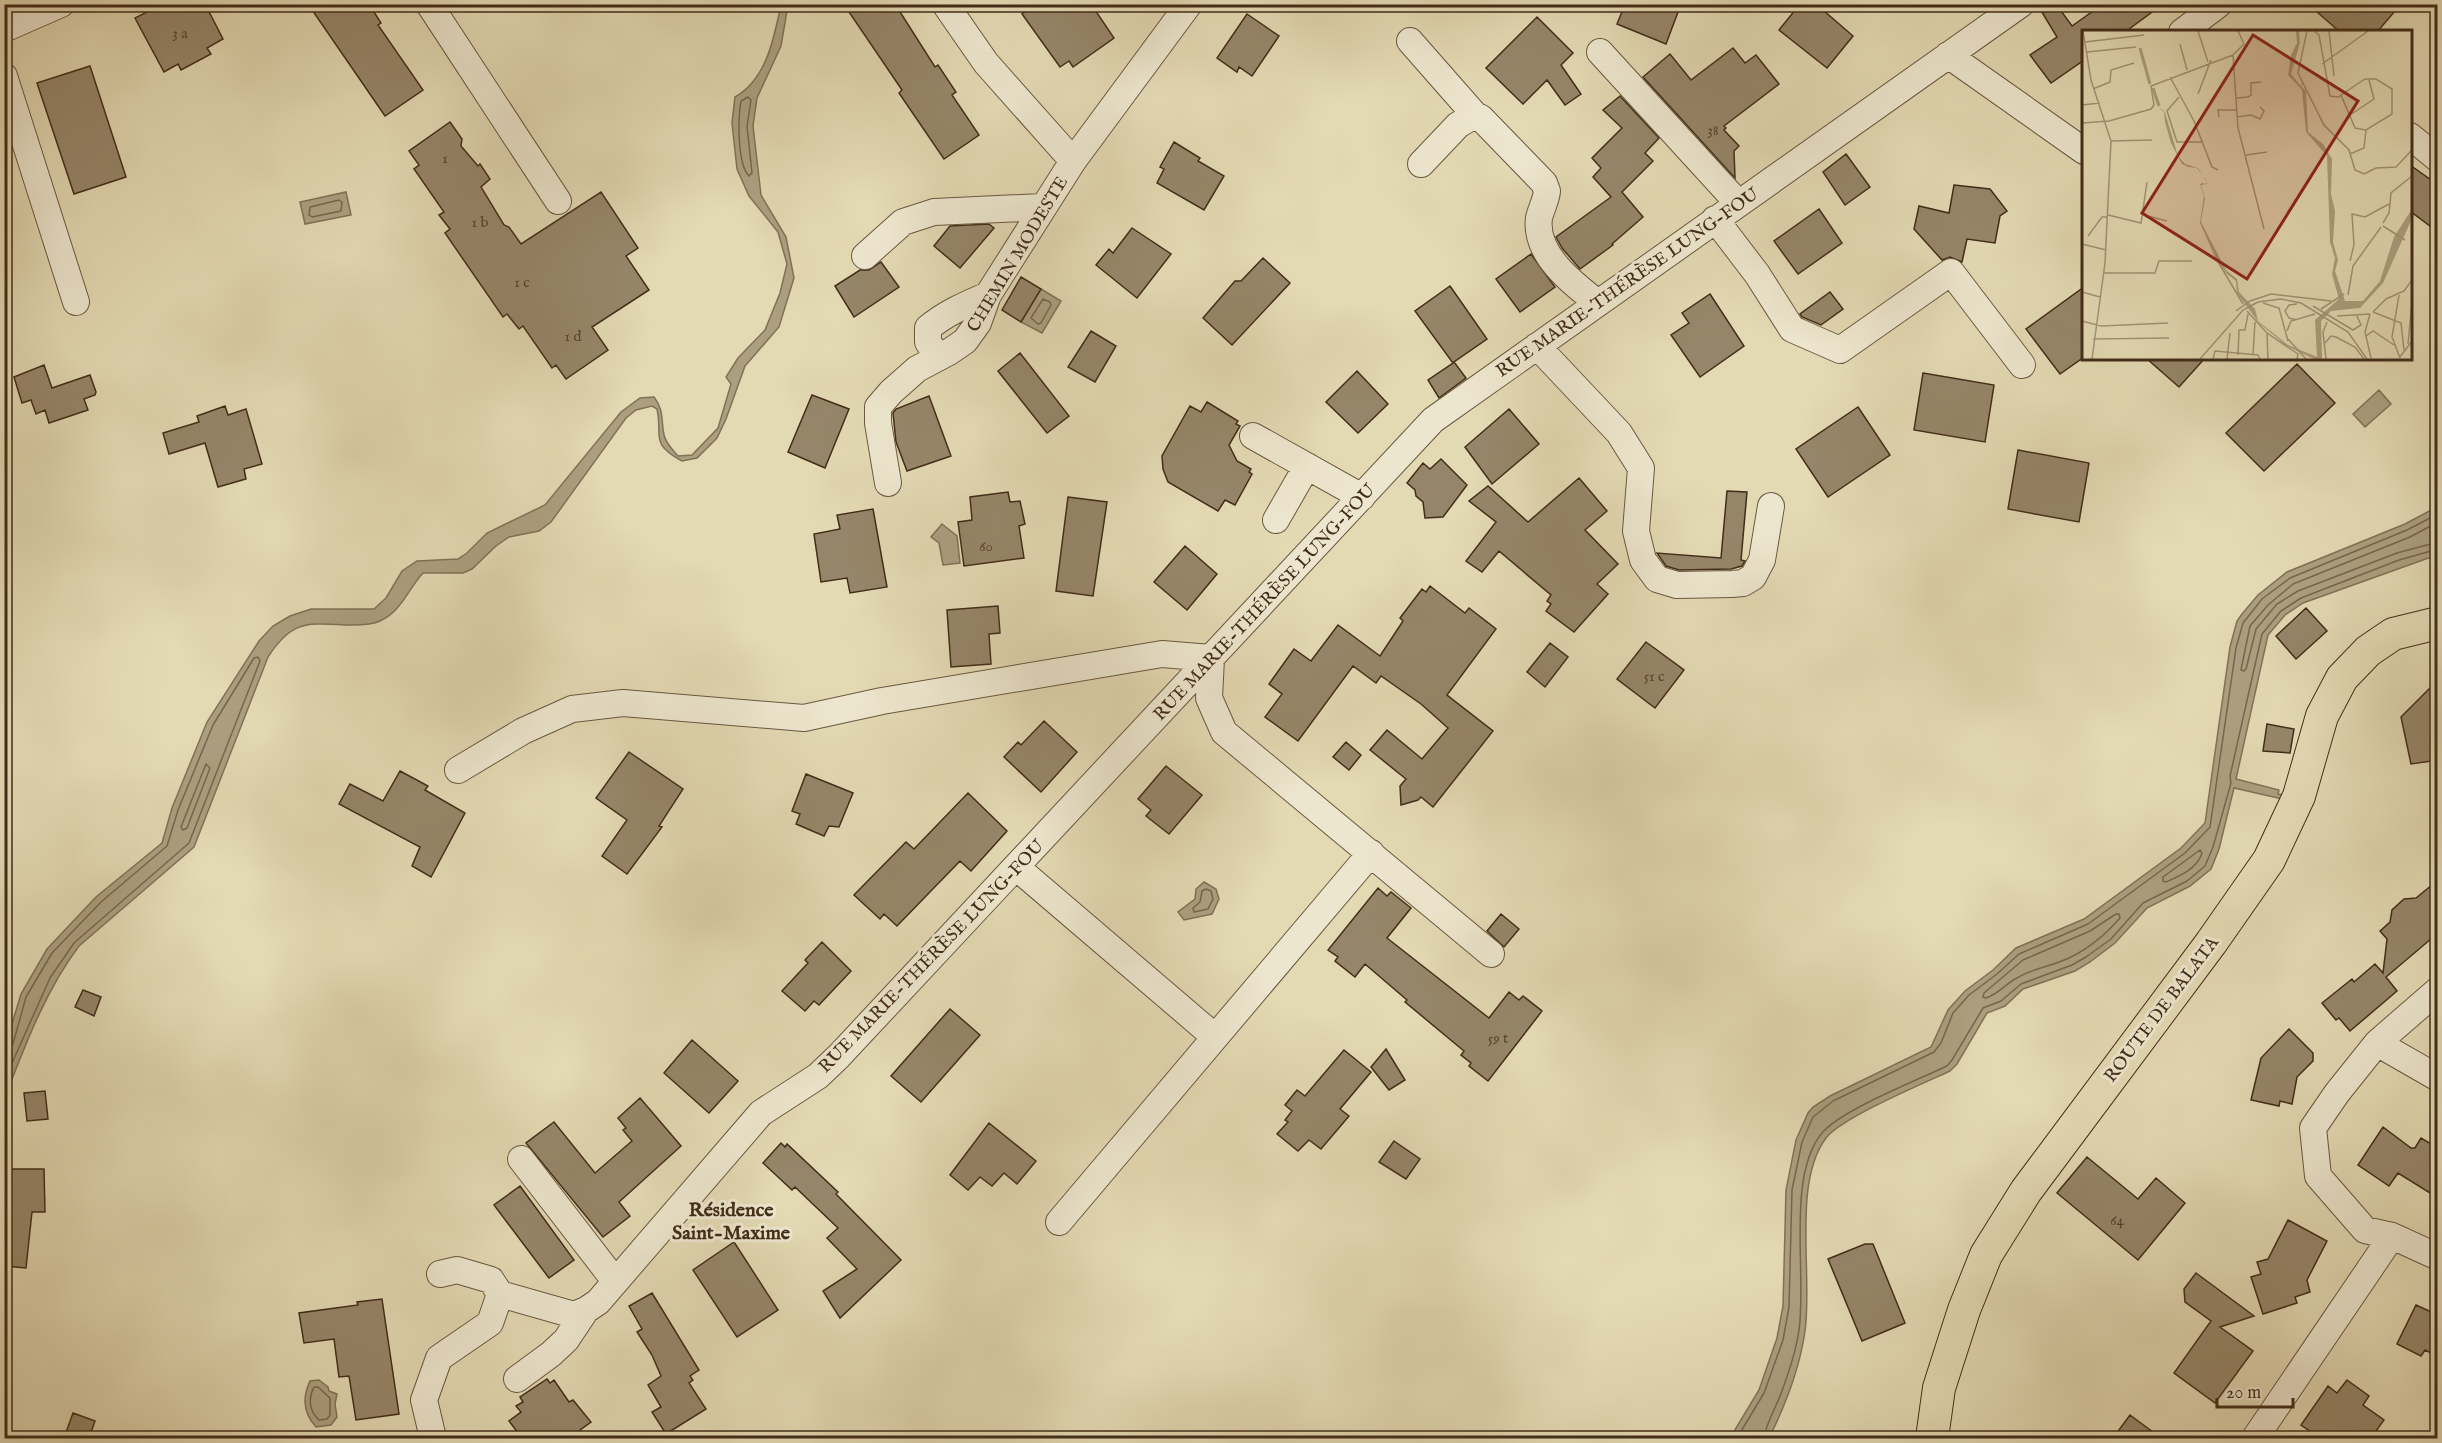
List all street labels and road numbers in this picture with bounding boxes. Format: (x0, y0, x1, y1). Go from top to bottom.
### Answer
street label: CHEMIN MODESTE (963, 173, 1074, 337)
street label: RUE MARIE-THÉRÈSE LUNG-FOU (1491, 181, 1764, 383)
street label: RUE MARIE-THÉRÈSE LUNG-FOU (1148, 478, 1382, 726)
street label: RUE MARIE-THÉRÈSE LUNG-FOU (813, 834, 1050, 1079)
street label: ROUTE DE BALATA (2100, 932, 2225, 1087)

